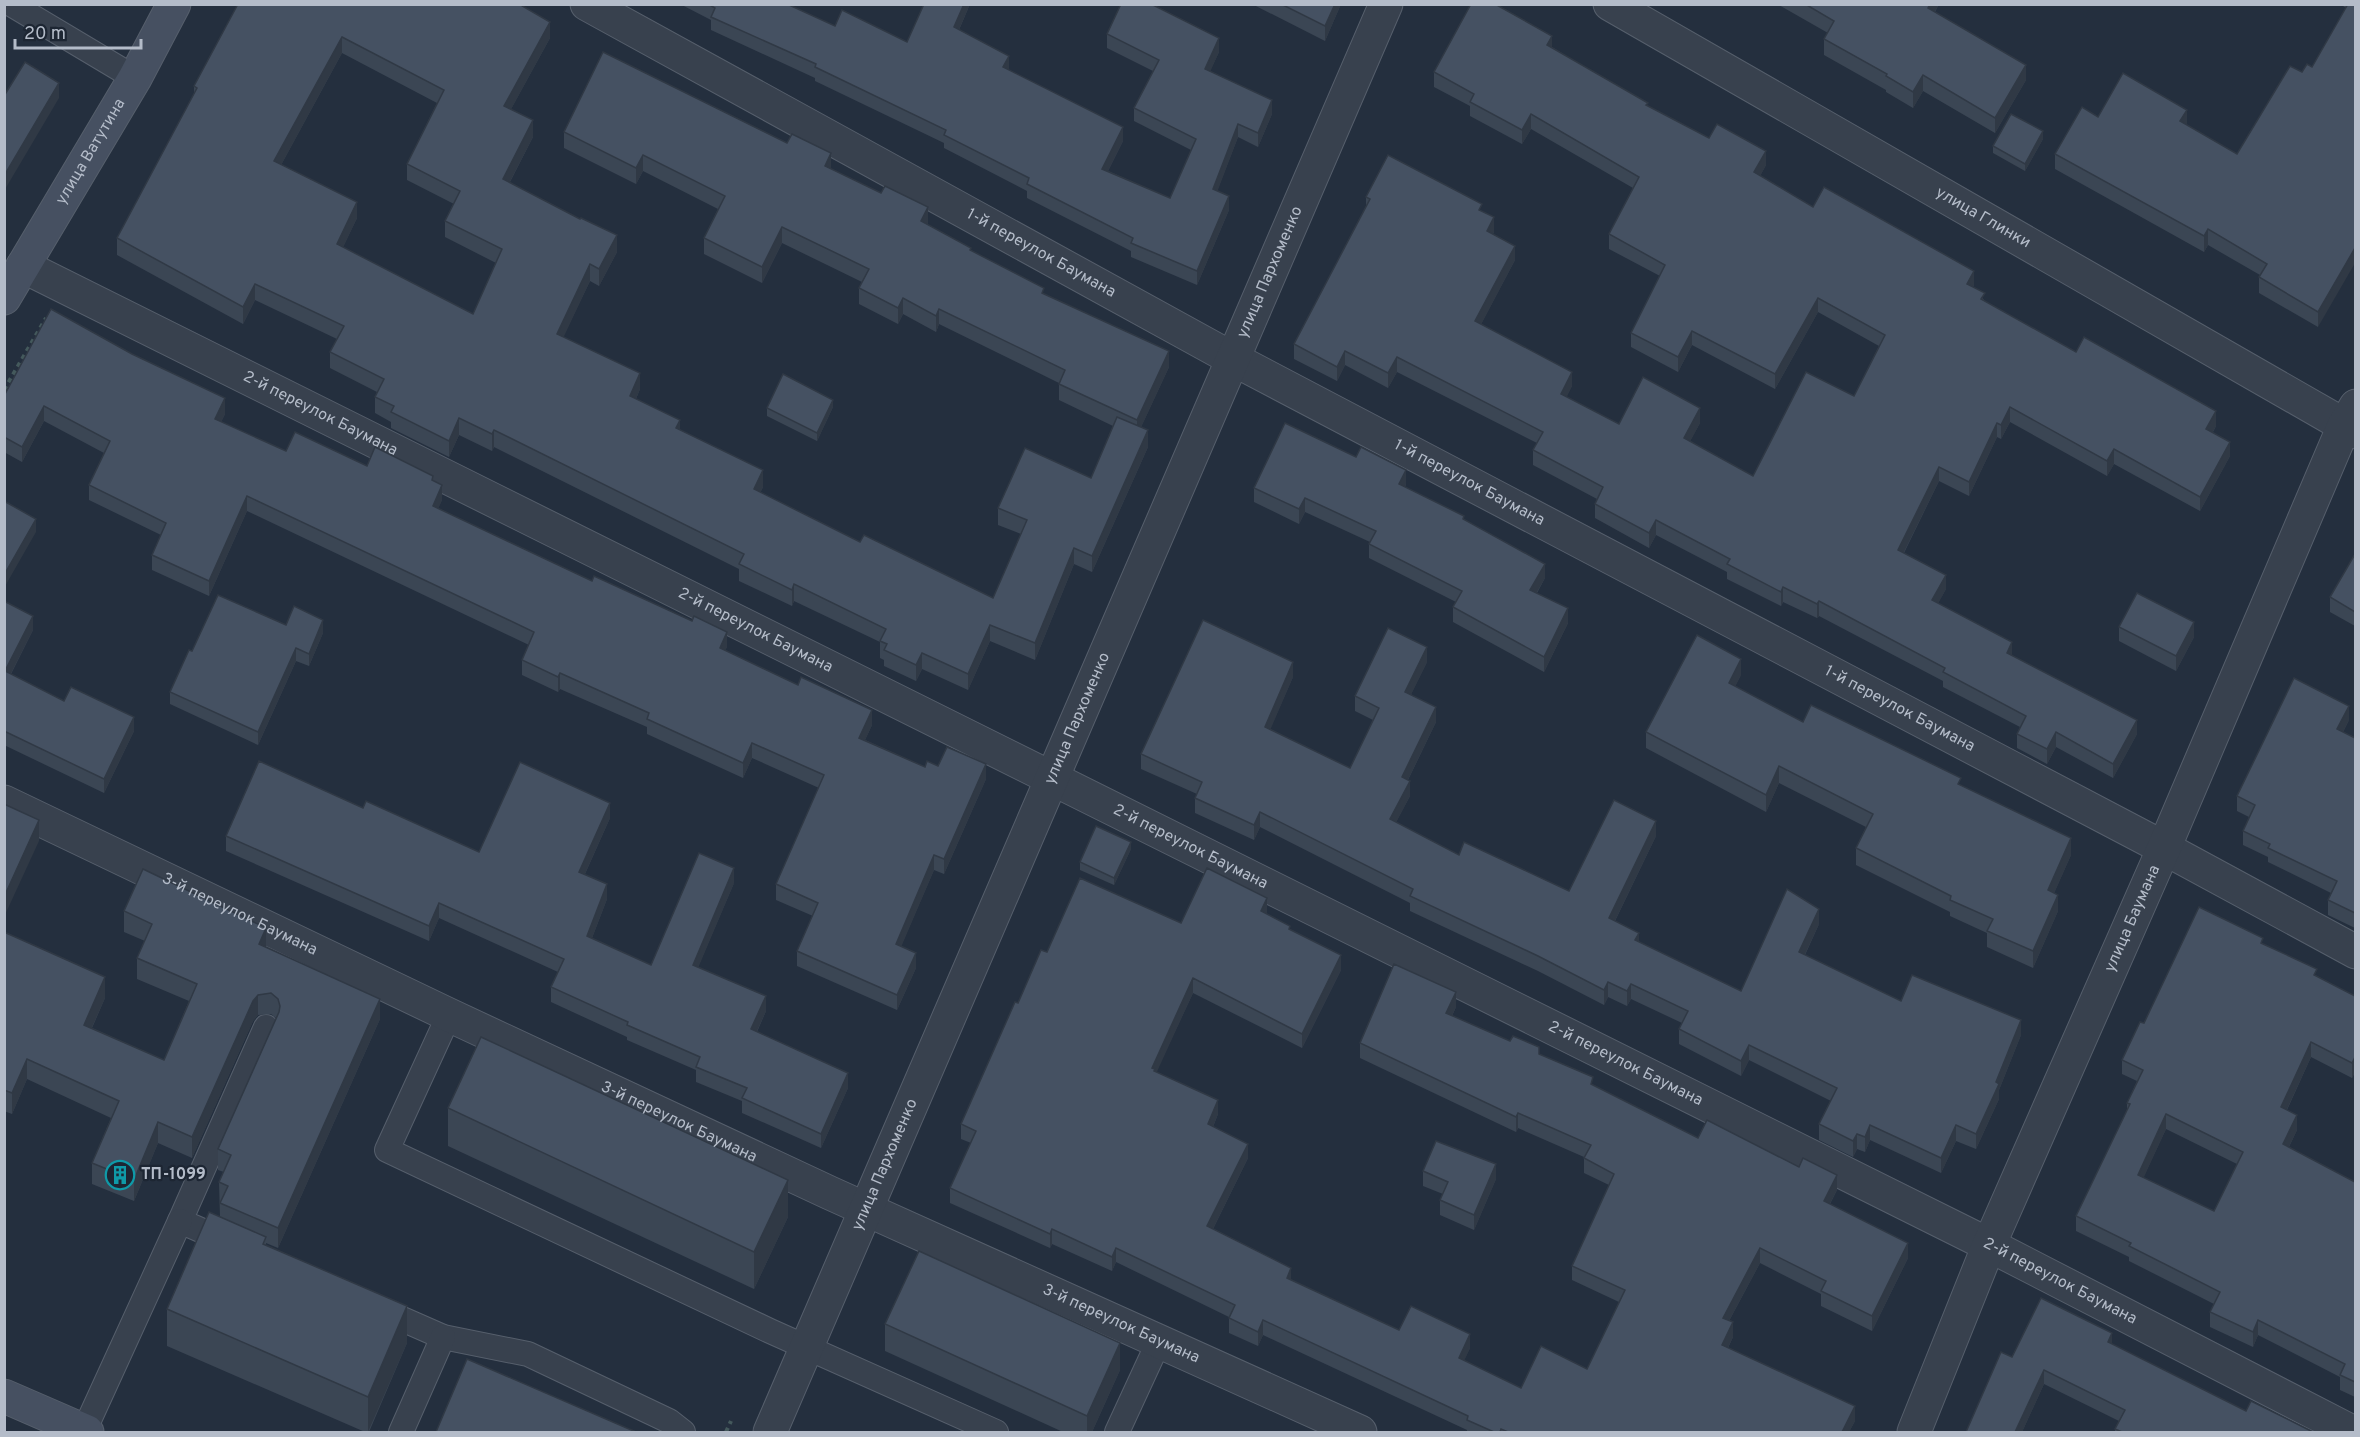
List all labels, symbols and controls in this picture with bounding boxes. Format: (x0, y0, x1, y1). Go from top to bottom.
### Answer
scale bar (15, 12, 141, 50)
text: 20 m (24, 23, 66, 46)
street label: улица Ватутина (52, 95, 130, 209)
street label: улица Глинки (1932, 183, 2034, 253)
street label: улица Пархоменко (1233, 203, 1308, 341)
street label: 1-й переулок Баумана (963, 204, 1119, 303)
street label: 2-й переулок Баумана (239, 367, 401, 461)
street label: 1-й переулок Баумана (1391, 435, 1548, 531)
street label: 2-й переулок Баумана (675, 584, 836, 678)
street label: улица Пархоменко (1040, 649, 1115, 788)
street label: 1-й переулок Баумана (1821, 661, 1978, 757)
street label: 2-й переулок Баумана (1110, 800, 1271, 894)
street label: улица Баумана (2100, 862, 2165, 975)
street label: 3-й переулок Баумана (158, 869, 320, 960)
street label: 2-й переулок Баумана (1545, 1017, 1706, 1111)
street label: 3-й переулок Баумана (598, 1077, 760, 1167)
street label: улица Пархоменко (848, 1096, 923, 1234)
building icon: ТП-1099 (104, 1159, 136, 1191)
place label: ТП-1099 (141, 1165, 206, 1185)
street label: 2-й переулок Баумана (1980, 1234, 2140, 1329)
street label: 3-й переулок Баумана (1039, 1280, 1203, 1368)

